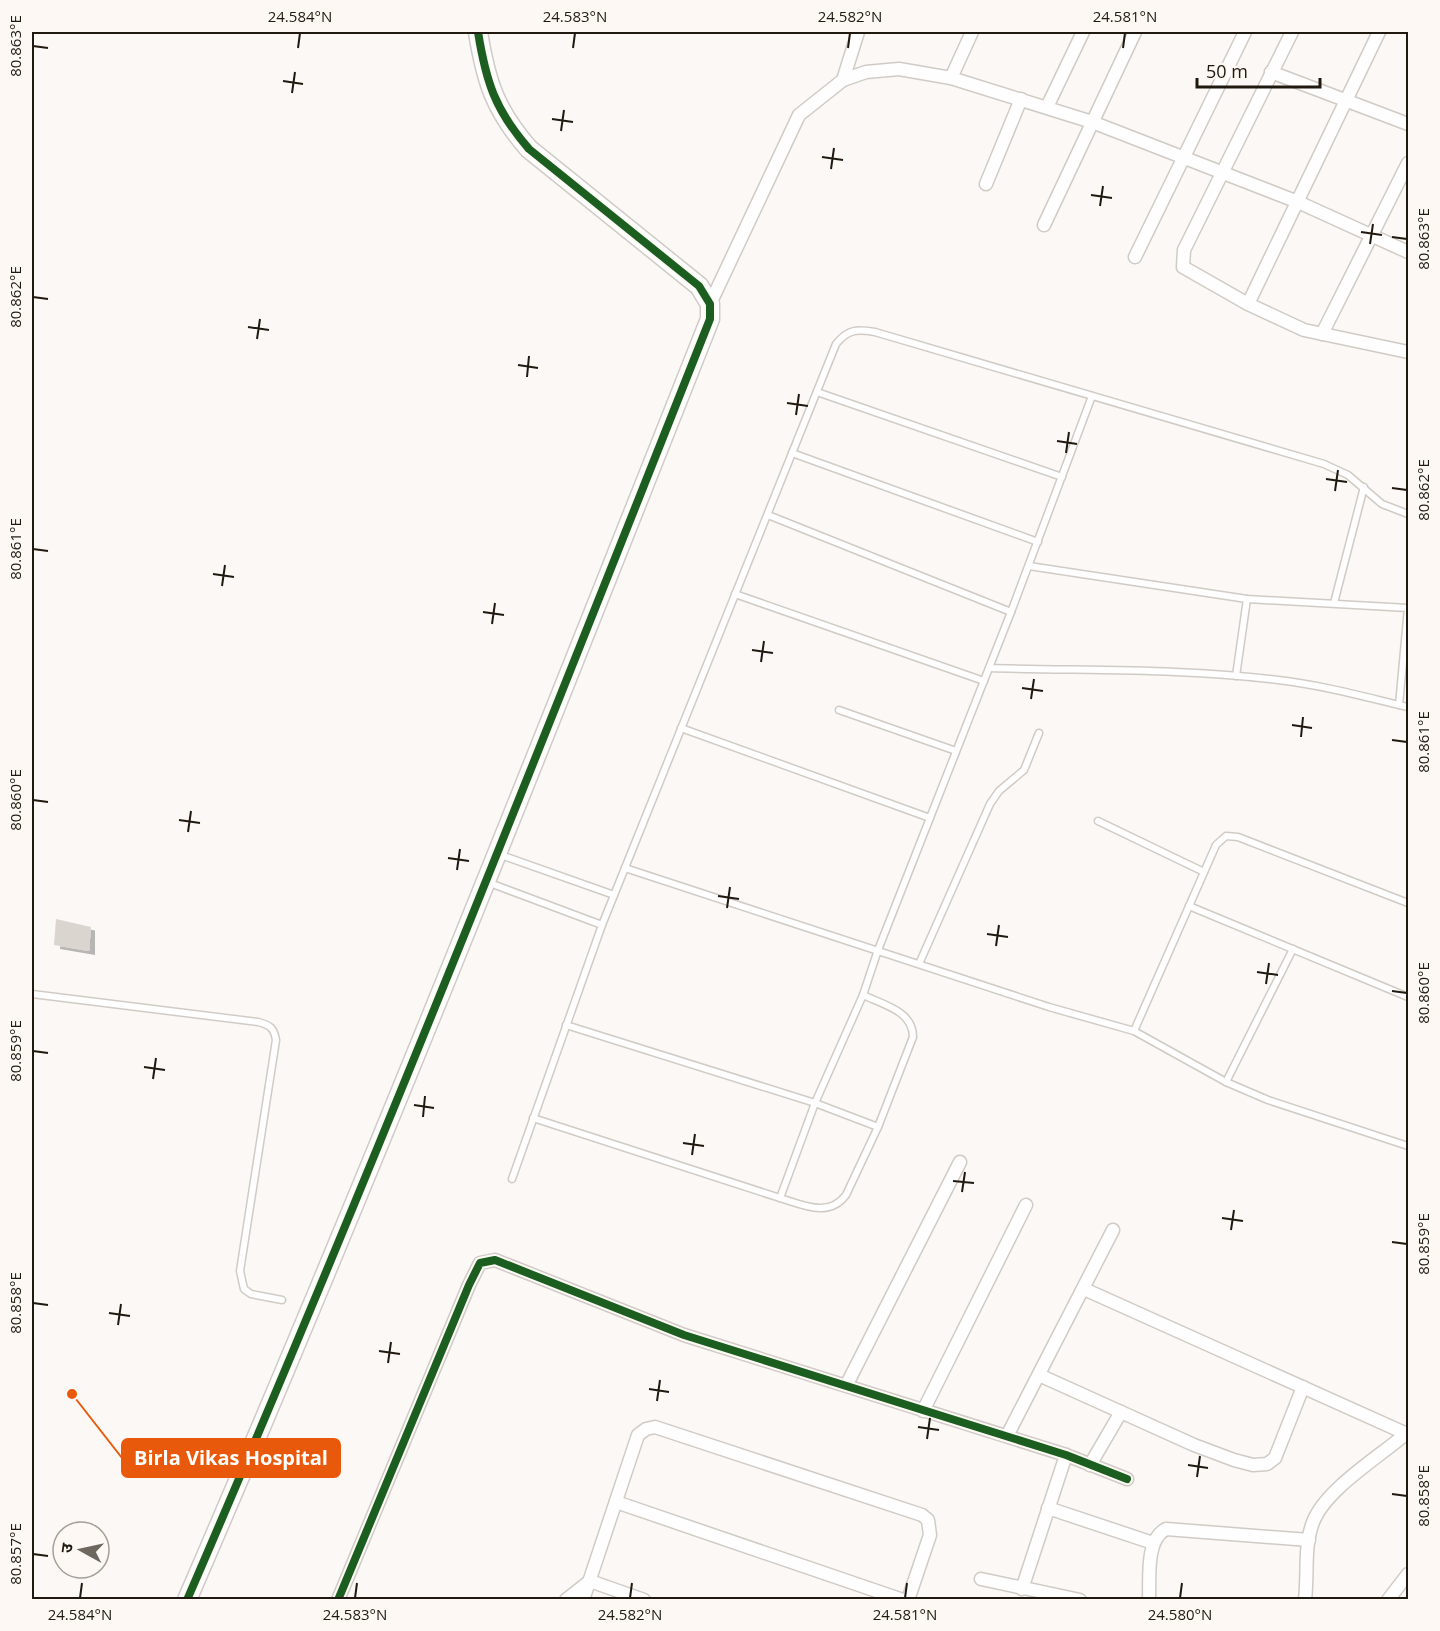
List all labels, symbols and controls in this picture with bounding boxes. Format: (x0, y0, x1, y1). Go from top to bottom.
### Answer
text: 24.584°N (268, 6, 332, 26)
text: 24.583°N (543, 6, 607, 26)
text: 24.582°N (818, 6, 882, 26)
text: 24.581°N (1093, 6, 1157, 26)
text: 80.863°E (5, 15, 25, 77)
scale bar (1197, 51, 1320, 89)
text: 50 m (1206, 59, 1248, 83)
text: 80.863°E (1413, 208, 1433, 270)
text: 80.862°E (5, 266, 25, 328)
text: 80.862°E (1413, 459, 1433, 521)
text: 80.861°E (5, 518, 25, 580)
text: 80.861°E (1413, 711, 1433, 773)
text: 80.860°E (5, 769, 25, 831)
text: 80.860°E (1413, 962, 1433, 1024)
text: 80.859°E (5, 1020, 25, 1082)
text: 80.859°E (1413, 1213, 1433, 1275)
text: 80.858°E (5, 1272, 25, 1334)
callout: Birla Vikas Hospital (122, 1439, 340, 1477)
text: Birla Vikas Hospital (134, 1444, 328, 1471)
text: 80.858°E (1413, 1465, 1433, 1527)
north arrow (51, 1520, 111, 1580)
text: 80.857°E (5, 1523, 25, 1585)
text: उ (55, 1541, 78, 1554)
text: 24.584°N (48, 1604, 112, 1624)
text: 24.583°N (323, 1604, 387, 1624)
text: 24.582°N (598, 1604, 662, 1624)
text: 24.581°N (873, 1604, 937, 1624)
text: 24.580°N (1148, 1604, 1212, 1624)

